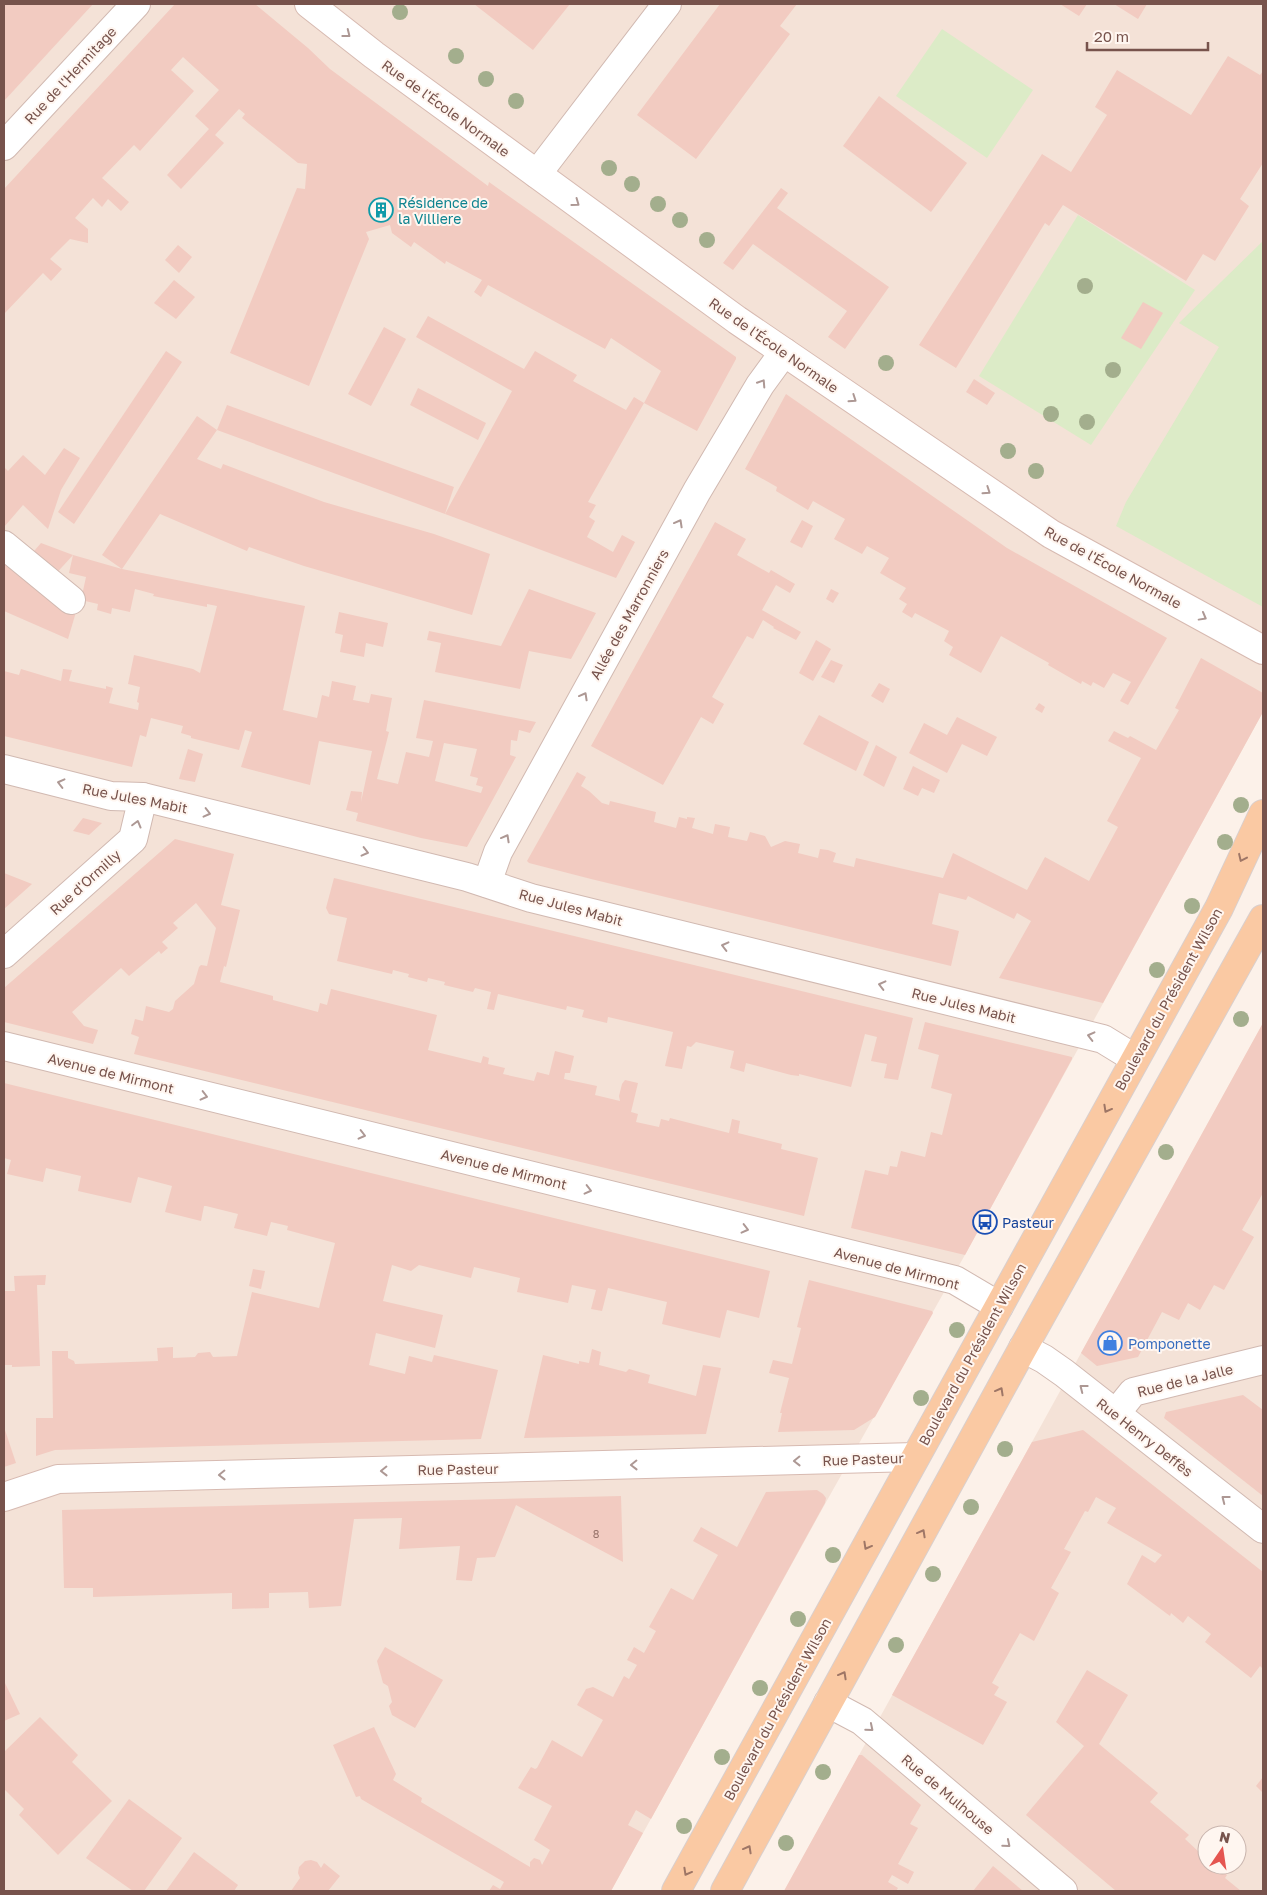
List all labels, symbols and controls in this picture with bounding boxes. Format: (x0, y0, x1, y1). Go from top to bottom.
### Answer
scale bar (1087, 20, 1208, 52)
street label: Rue de l'Hermitage (20, 23, 120, 127)
text: 20 m (1094, 27, 1129, 45)
one-way arrow (341, 28, 351, 37)
street label: Rue de l'École Normale (379, 56, 513, 160)
place label: Résidence de la Villiere (398, 194, 488, 227)
building icon: Résidence de la Villiere (368, 197, 394, 223)
one-way arrow (570, 197, 580, 206)
street label: Rue de l'École Normale (706, 294, 842, 396)
one-way arrow (756, 380, 765, 389)
one-way arrow (847, 393, 857, 402)
one-way arrow (982, 484, 991, 494)
one-way arrow (673, 519, 683, 528)
street label: Rue de l'École Normale (1041, 522, 1185, 612)
street label: Allée des Marronniers (586, 546, 672, 682)
one-way arrow (1198, 611, 1207, 621)
one-way arrow (578, 692, 588, 701)
one-way arrow (56, 778, 65, 789)
street label: Rue Jules Mabit (81, 779, 189, 817)
one-way arrow (203, 807, 212, 818)
one-way arrow (131, 819, 142, 828)
one-way arrow (500, 835, 510, 844)
street label: Rue d'Ormilly (46, 846, 124, 918)
one-way arrow (360, 846, 369, 857)
one-way arrow (1238, 853, 1249, 862)
street label: Rue Jules Mabit (517, 885, 625, 929)
street label: Boulevard du Président Wilson (1111, 905, 1225, 1093)
one-way arrow (720, 941, 729, 952)
one-way arrow (878, 980, 887, 991)
street label: Rue Jules Mabit (910, 984, 1018, 1026)
one-way arrow (1087, 1031, 1096, 1042)
street label: Avenue de Mirmont (46, 1049, 176, 1097)
one-way arrow (200, 1090, 209, 1101)
one-way arrow (1103, 1103, 1113, 1112)
one-way arrow (357, 1129, 365, 1139)
street label: Avenue de Mirmont (439, 1145, 569, 1193)
one-way arrow (583, 1184, 592, 1195)
bus stop icon: Pasteur (972, 1209, 998, 1235)
place label: Pasteur (1002, 1214, 1055, 1231)
one-way arrow (741, 1223, 750, 1234)
street label: Avenue de Mirmont (832, 1243, 962, 1293)
street label: Boulevard du Président Wilson (915, 1260, 1029, 1448)
shop icon: Pomponette (1097, 1330, 1123, 1356)
place label: Pomponette (1128, 1335, 1211, 1352)
street label: Rue de la Jalle (1135, 1360, 1235, 1400)
one-way arrow (1079, 1385, 1089, 1394)
one-way arrow (994, 1387, 1004, 1396)
street label: Rue Henry Deffès (1093, 1394, 1197, 1480)
street label: Rue Pasteur (822, 1449, 904, 1469)
one-way arrow (792, 1455, 800, 1466)
one-way arrow (630, 1459, 638, 1470)
street label: Rue Pasteur (417, 1460, 499, 1478)
one-way arrow (380, 1466, 388, 1476)
one-way arrow (218, 1470, 226, 1480)
one-way arrow (1222, 1497, 1231, 1505)
house number: 8 (593, 1527, 600, 1540)
one-way arrow (915, 1529, 925, 1538)
one-way arrow (863, 1541, 873, 1550)
street label: Boulevard du Président Wilson (720, 1615, 834, 1803)
one-way arrow (837, 1672, 847, 1681)
one-way arrow (864, 1723, 873, 1732)
street label: Rue de Mulhouse (898, 1750, 998, 1838)
north arrow (1197, 1825, 1247, 1875)
text: N (1218, 1827, 1232, 1846)
one-way arrow (1002, 1839, 1011, 1848)
one-way arrow (742, 1845, 752, 1854)
one-way arrow (683, 1867, 693, 1876)

